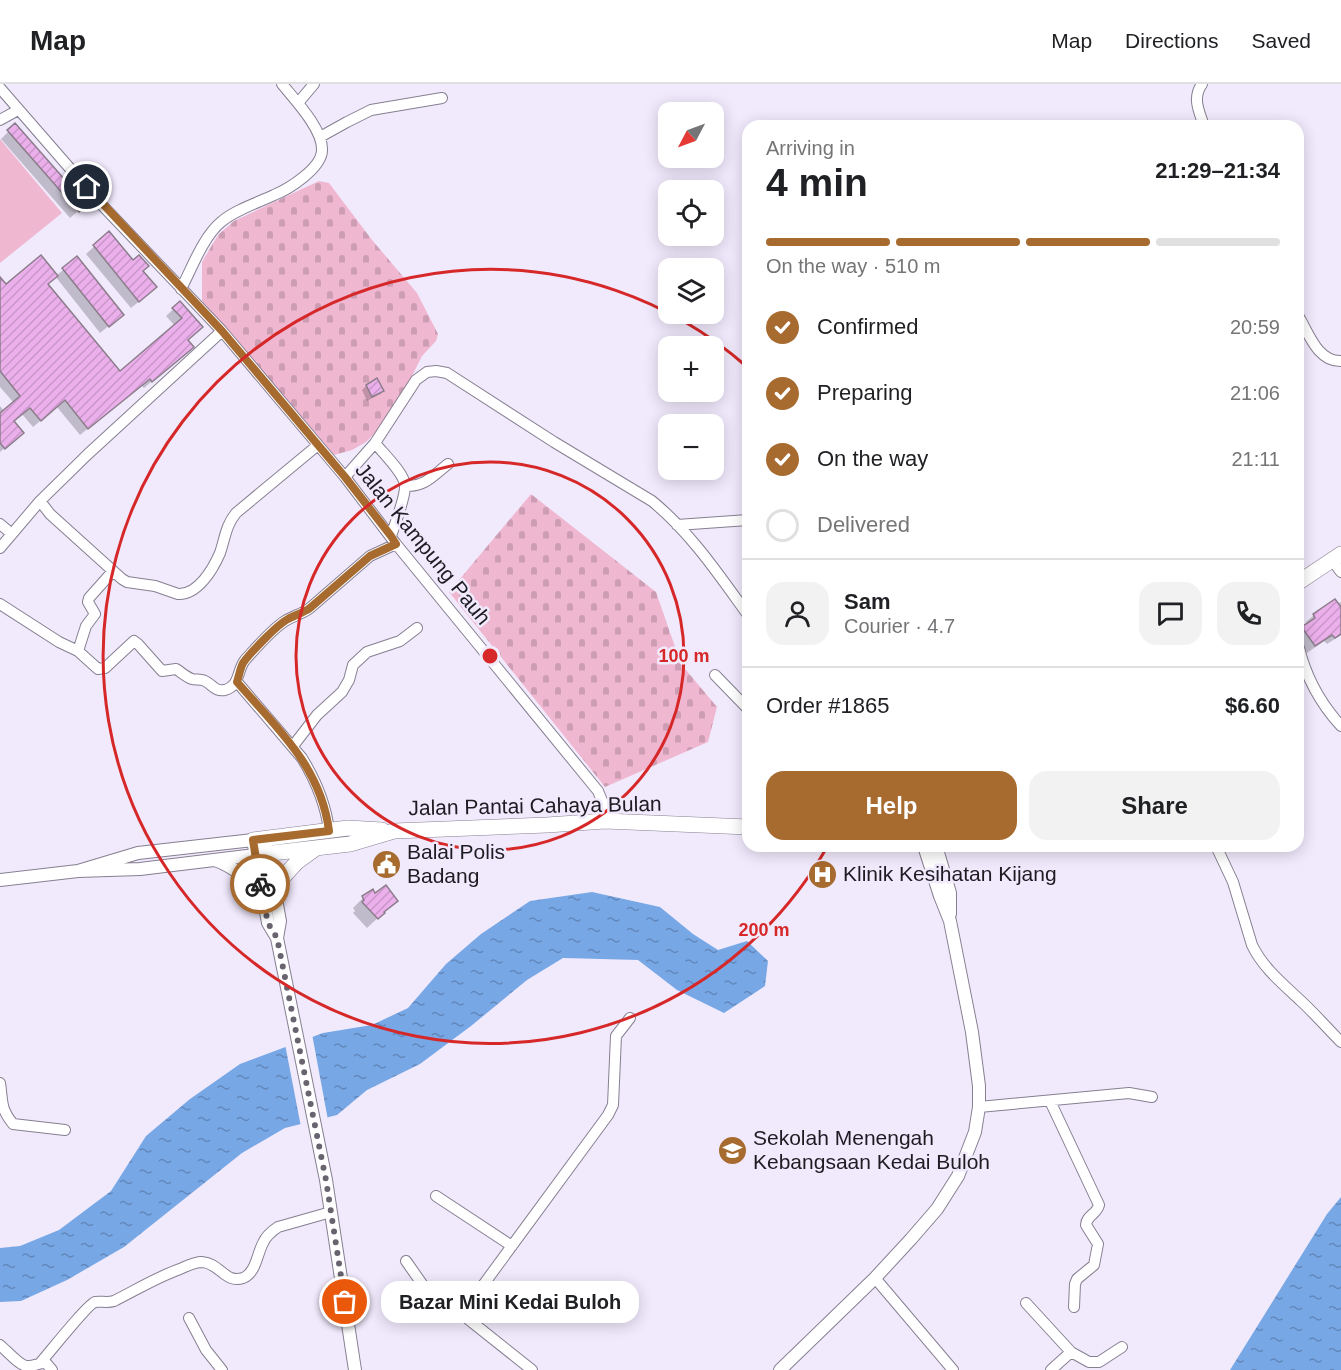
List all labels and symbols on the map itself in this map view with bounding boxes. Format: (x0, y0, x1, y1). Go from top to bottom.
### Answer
north arrow (658, 102, 724, 168)
pin (61, 161, 112, 212)
street label: Jalan Kampung Pauh (351, 458, 496, 629)
centre of rings (480, 646, 500, 666)
text: 100 m (658, 646, 710, 666)
street label: Jalan Pantai Cahaya Bulan (408, 792, 662, 819)
place label: Balai Polis Badang (407, 840, 505, 887)
public building icon: Balai Polis Badang (370, 848, 402, 880)
courier (230, 854, 290, 914)
hospital icon: Klinik Kesihatan Kijang (806, 858, 838, 890)
place label: Klinik Kesihatan Kijang (843, 862, 1057, 885)
text: 200 m (738, 920, 790, 940)
place label: Sekolah Menengah Kebangsaan Kedai Buloh (753, 1126, 990, 1173)
school or university icon: Sekolah Menengah Kebangsaan Kedai Buloh (716, 1134, 748, 1166)
pin (319, 1276, 370, 1327)
callout: Bazar Mini Kedai Buloh (381, 1281, 639, 1323)

